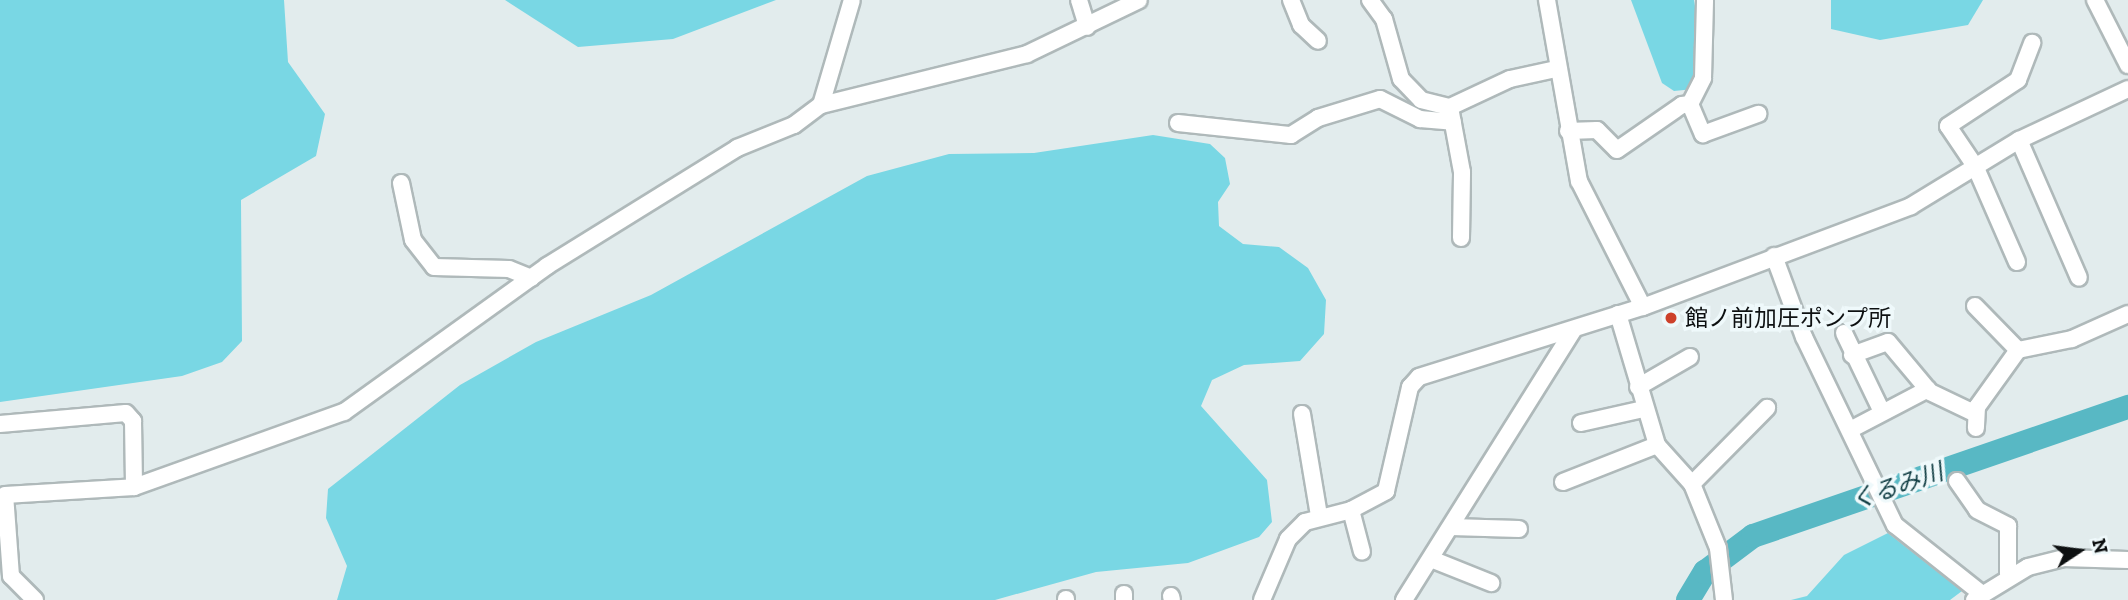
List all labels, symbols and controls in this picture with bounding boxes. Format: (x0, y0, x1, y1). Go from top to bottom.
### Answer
place label: 館ノ前加圧ポンプ所 (1685, 304, 1892, 332)
marker: 館ノ前加圧ポンプ所 (1663, 310, 1679, 326)
water label: くるみ川 (1847, 457, 1947, 515)
north arrow (2044, 516, 2114, 586)
text: N (2087, 537, 2113, 556)

